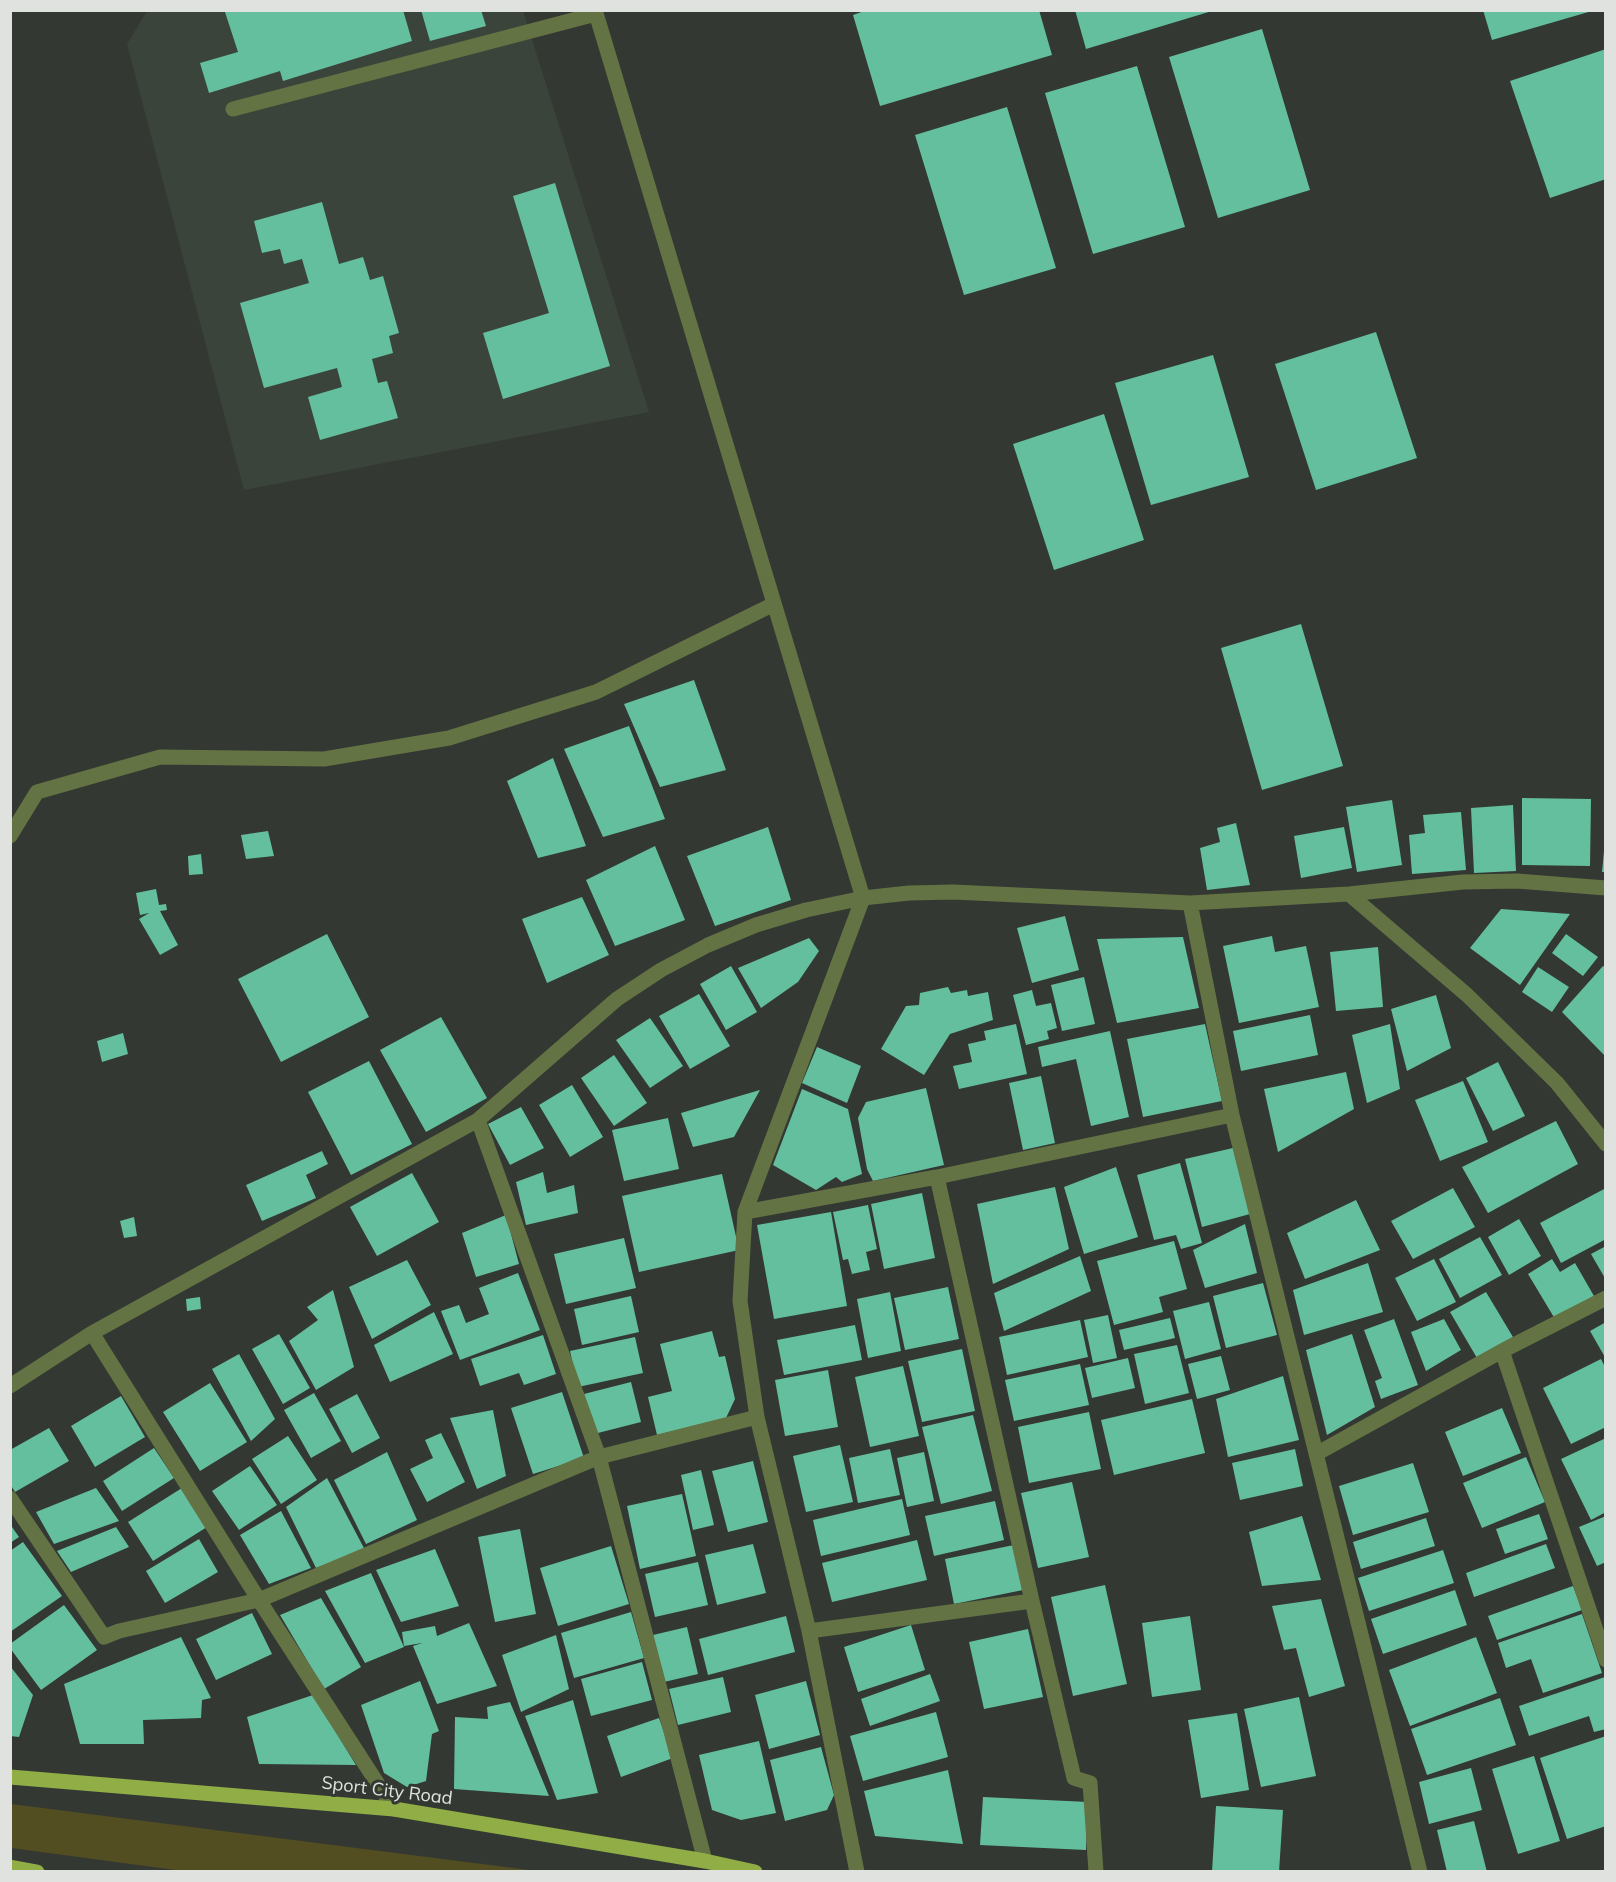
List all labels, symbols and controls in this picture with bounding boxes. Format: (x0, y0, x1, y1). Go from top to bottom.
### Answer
street label: Sport City Road (320, 1772, 454, 1810)

